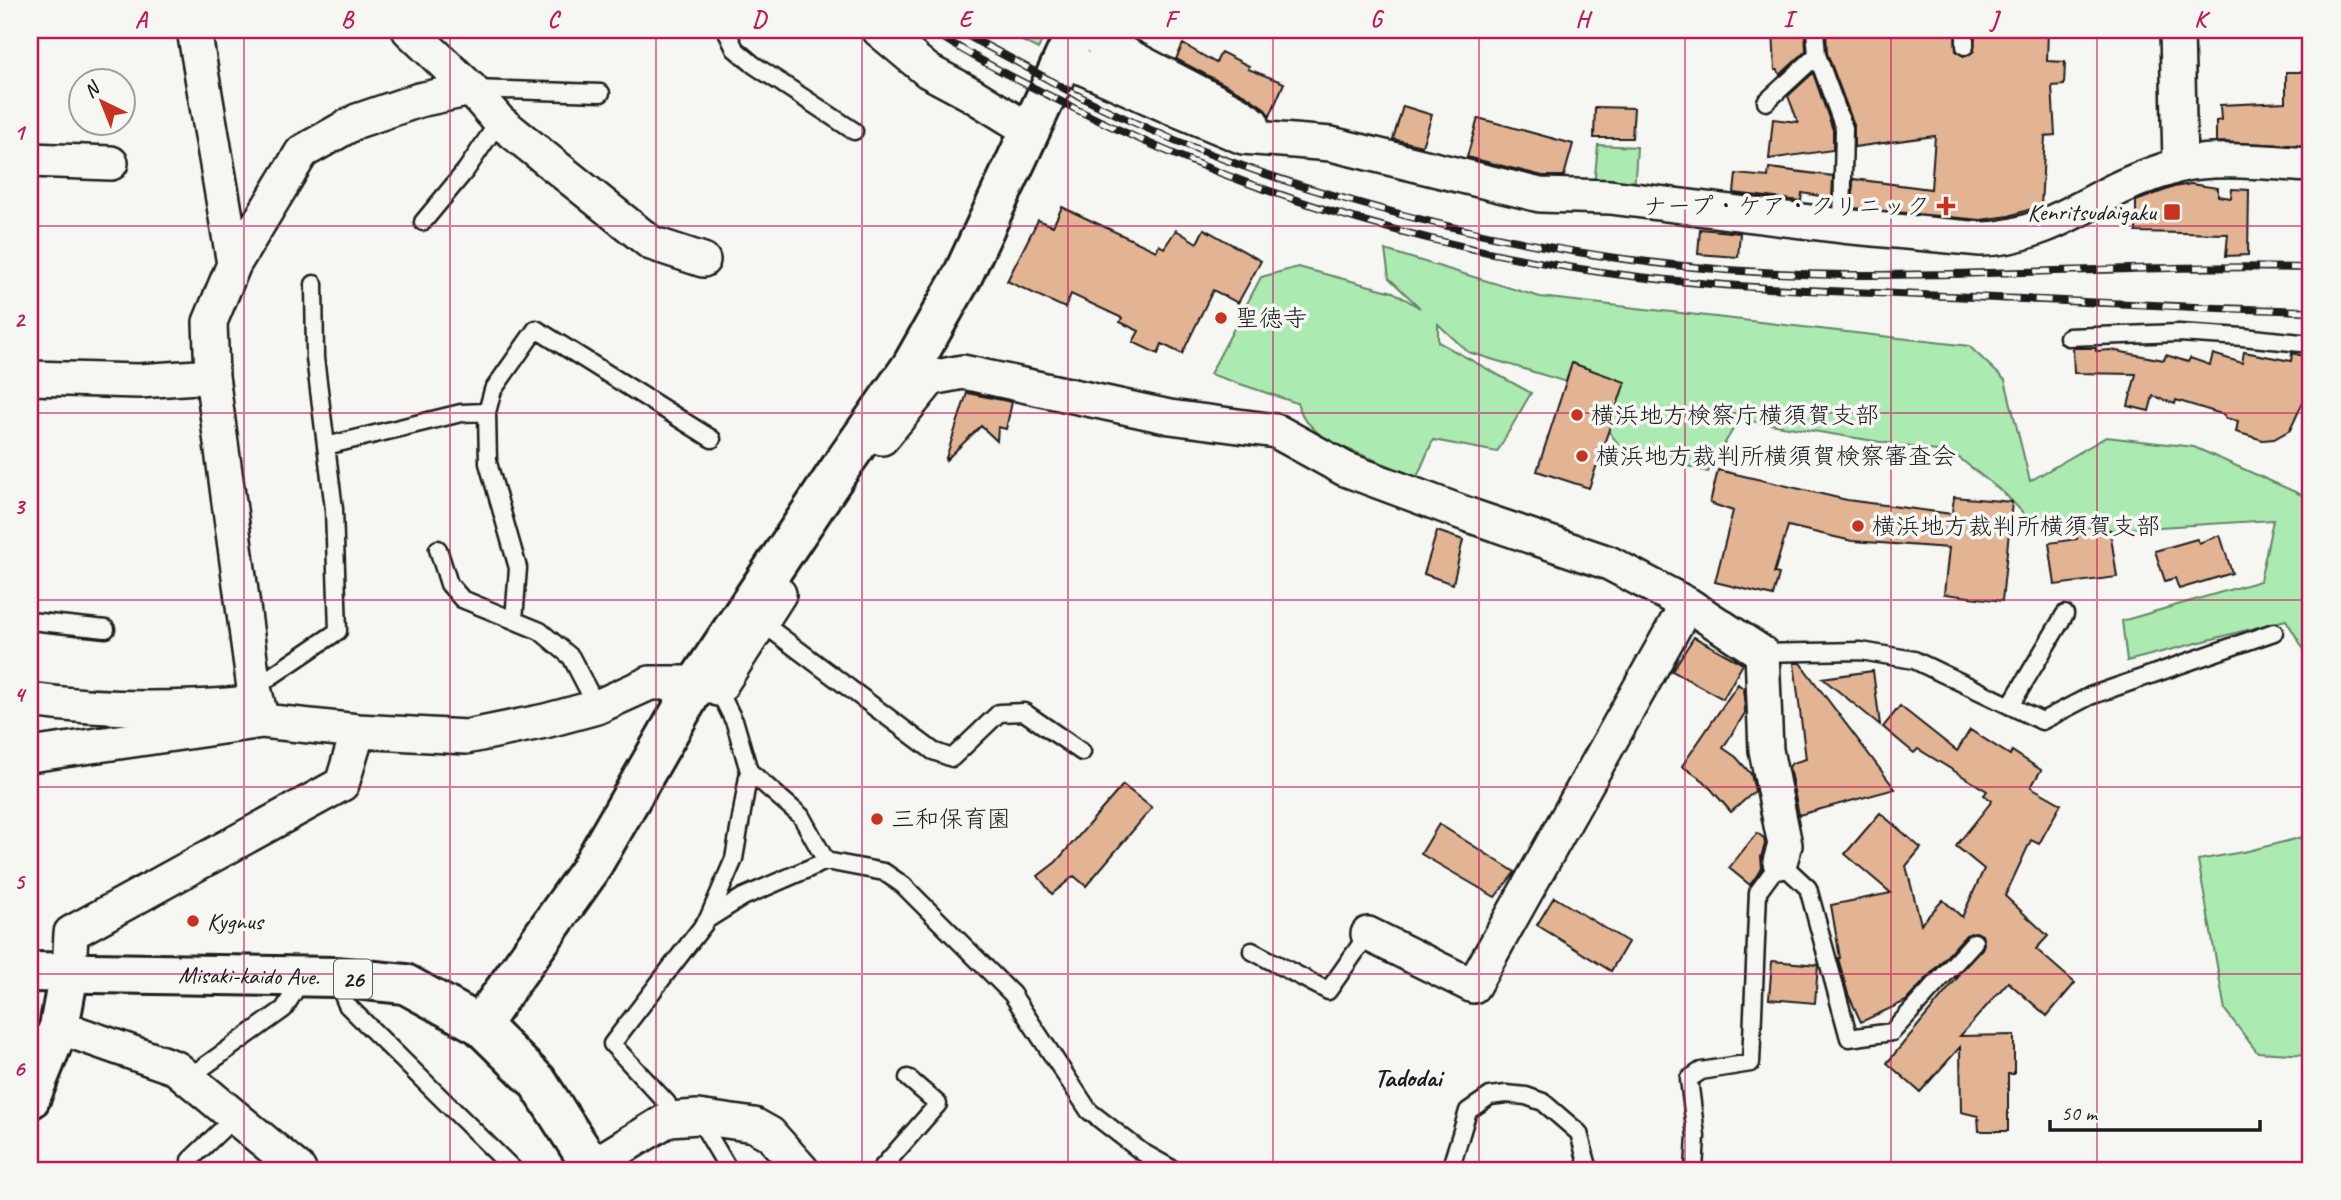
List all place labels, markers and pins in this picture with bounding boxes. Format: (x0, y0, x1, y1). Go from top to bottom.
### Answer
place label: ナープ・ケア・クリニック (1643, 191, 1930, 221)
marker: ナープ・ケア・クリニック (1936, 196, 1956, 216)
place label: Kenritsudaigaku (2028, 197, 2158, 227)
marker: Kenritsudaigaku (2162, 202, 2182, 222)
place label: 聖徳寺 (1235, 303, 1307, 333)
marker: 聖徳寺 (1213, 310, 1229, 326)
place label: 横浜地方検察庁横須賀支部 (1591, 400, 1879, 430)
marker: 横浜地方検察庁横須賀支部 (1569, 407, 1585, 423)
place label: 横浜地方裁判所横須賀検察審査会 (1596, 441, 1956, 471)
marker: 横浜地方裁判所横須賀検察審査会 (1574, 448, 1590, 464)
place label: 横浜地方裁判所横須賀支部 (1872, 511, 2160, 541)
marker: 横浜地方裁判所横須賀支部 (1850, 518, 1866, 534)
place label: 三和保育園 (891, 804, 1011, 834)
marker: 三和保育園 (869, 811, 885, 827)
place label: Kygnus (207, 906, 266, 936)
marker: Kygnus (185, 913, 201, 929)

